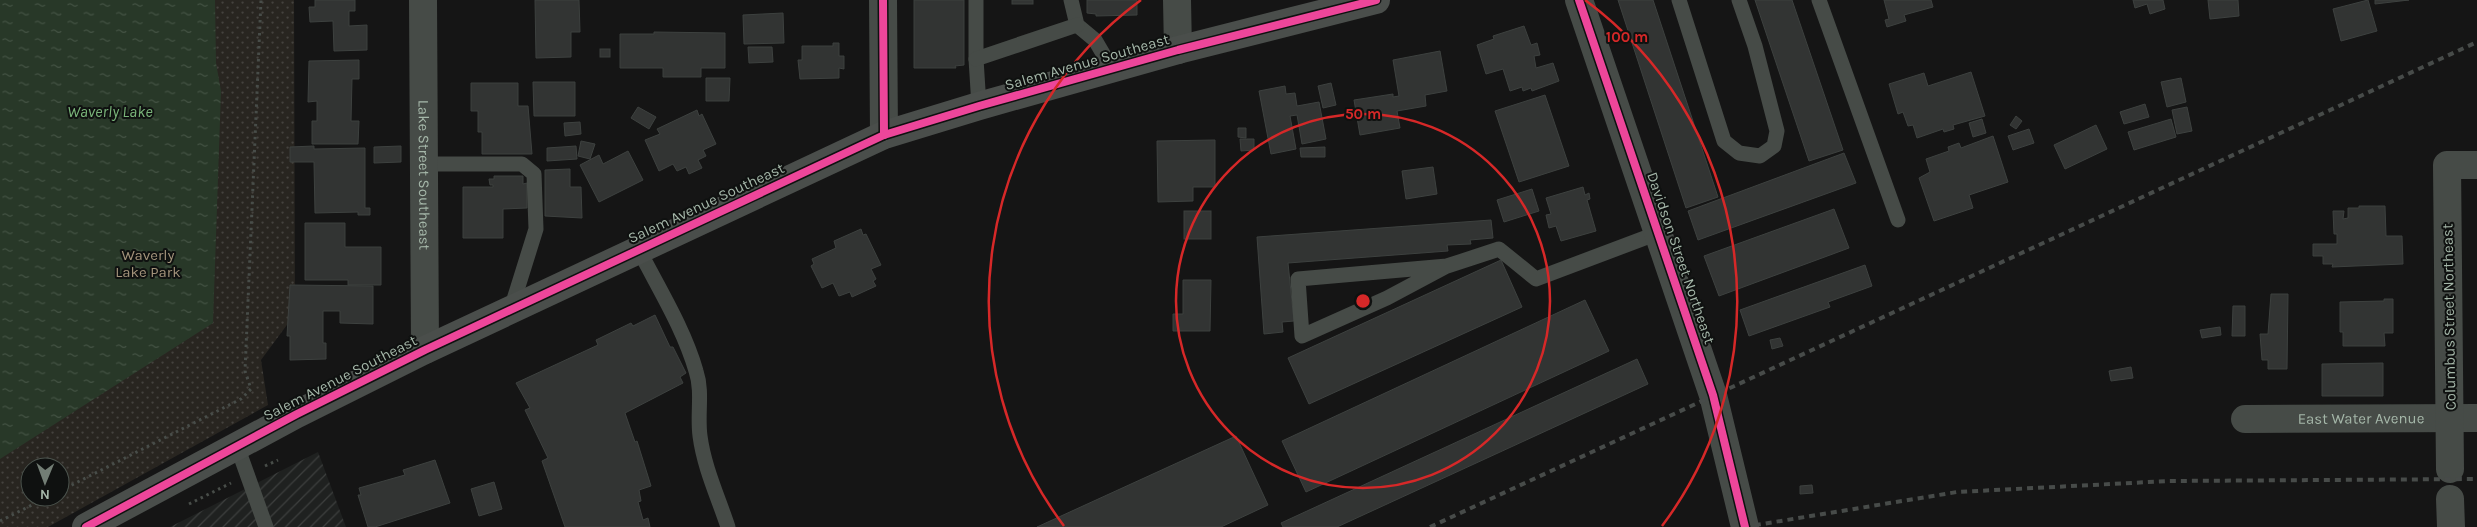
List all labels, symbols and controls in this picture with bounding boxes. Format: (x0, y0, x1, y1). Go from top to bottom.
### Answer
text: 100 m (1606, 28, 1648, 46)
street label: Salem Avenue Southeast (1003, 30, 1172, 94)
street label: Lake Street Southeast (415, 100, 433, 251)
water label: Waverly Lake (67, 102, 153, 121)
text: 50 m (1345, 105, 1381, 123)
street label: Salem Avenue Southeast (625, 159, 787, 247)
street label: Davidson Street Northeast (1643, 170, 1719, 347)
street label: Columbus Street Northeast (2438, 223, 2460, 411)
park label: Waverly Lake Park (115, 246, 181, 281)
centre of rings (1354, 292, 1372, 310)
street label: Salem Avenue Southeast (260, 331, 420, 425)
street label: East Water Avenue (2298, 409, 2424, 428)
north arrow (20, 457, 70, 507)
text: N (40, 486, 50, 503)

